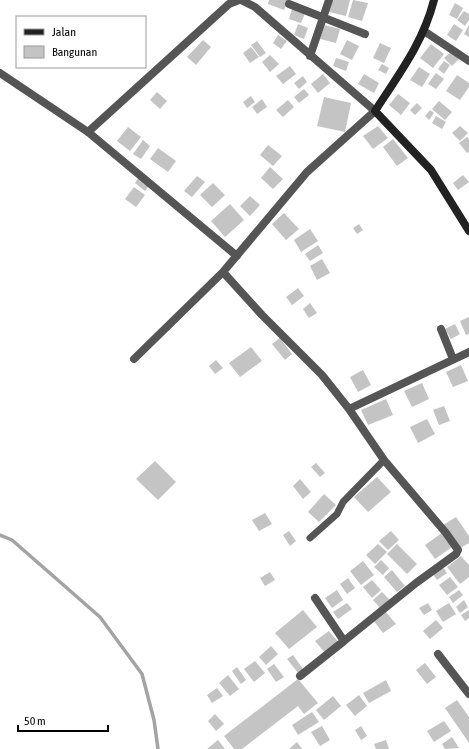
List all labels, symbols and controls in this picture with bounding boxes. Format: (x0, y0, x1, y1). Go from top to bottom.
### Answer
legend (16, 16, 146, 68)
text: Jalan (52, 25, 76, 39)
text: Bangunan (52, 45, 97, 59)
scale bar (18, 707, 108, 733)
text: 50 m (24, 714, 46, 728)

